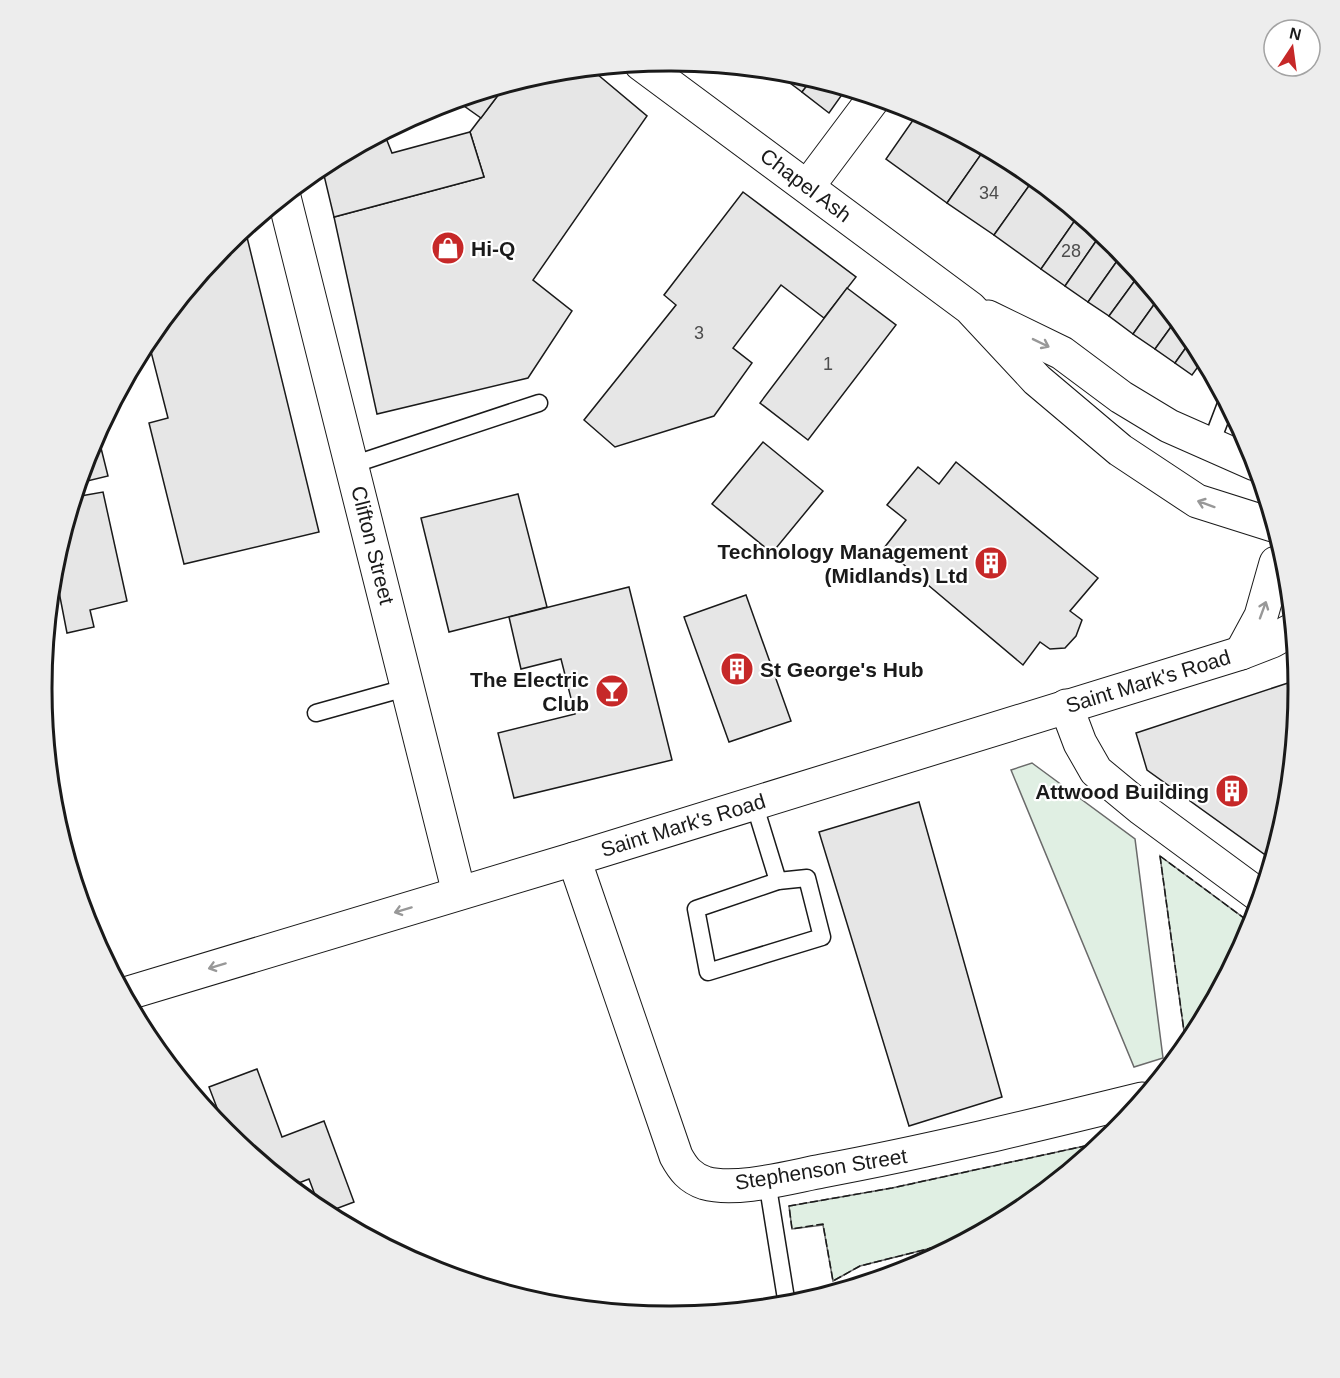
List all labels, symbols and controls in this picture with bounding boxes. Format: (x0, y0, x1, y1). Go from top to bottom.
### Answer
north arrow (1262, 18, 1322, 78)
text: N (1288, 24, 1303, 43)
street label: Chapel Ash (756, 143, 856, 227)
house number: 34 (979, 183, 999, 203)
shop icon: Hi-Q (430, 230, 466, 266)
place label: Hi-Q (471, 237, 515, 260)
house number: 28 (1061, 241, 1081, 261)
house number: 3 (694, 323, 704, 343)
one-way arrow (1032, 338, 1050, 349)
house number: 1 (823, 354, 833, 374)
street label: Clifton Street (347, 483, 399, 607)
one-way arrow (1197, 497, 1216, 508)
place label: Technology Management (Midlands) Ltd (718, 540, 968, 587)
building icon: Technology Management (Midlands) Ltd (973, 545, 1009, 581)
one-way arrow (1258, 601, 1269, 619)
street label: Saint Mark's Road (1063, 645, 1233, 717)
building icon: St George's Hub (719, 651, 755, 687)
place label: St George's Hub (760, 658, 924, 681)
place label: The Electric Club (470, 668, 589, 715)
bar icon: The Electric Club (594, 673, 630, 709)
building icon: Attwood Building (1214, 773, 1250, 809)
place label: Attwood Building (1035, 780, 1209, 803)
street label: Saint Mark's Road (598, 789, 768, 861)
one-way arrow (394, 905, 413, 916)
one-way arrow (208, 961, 227, 972)
street label: Stephenson Street (733, 1144, 909, 1194)

